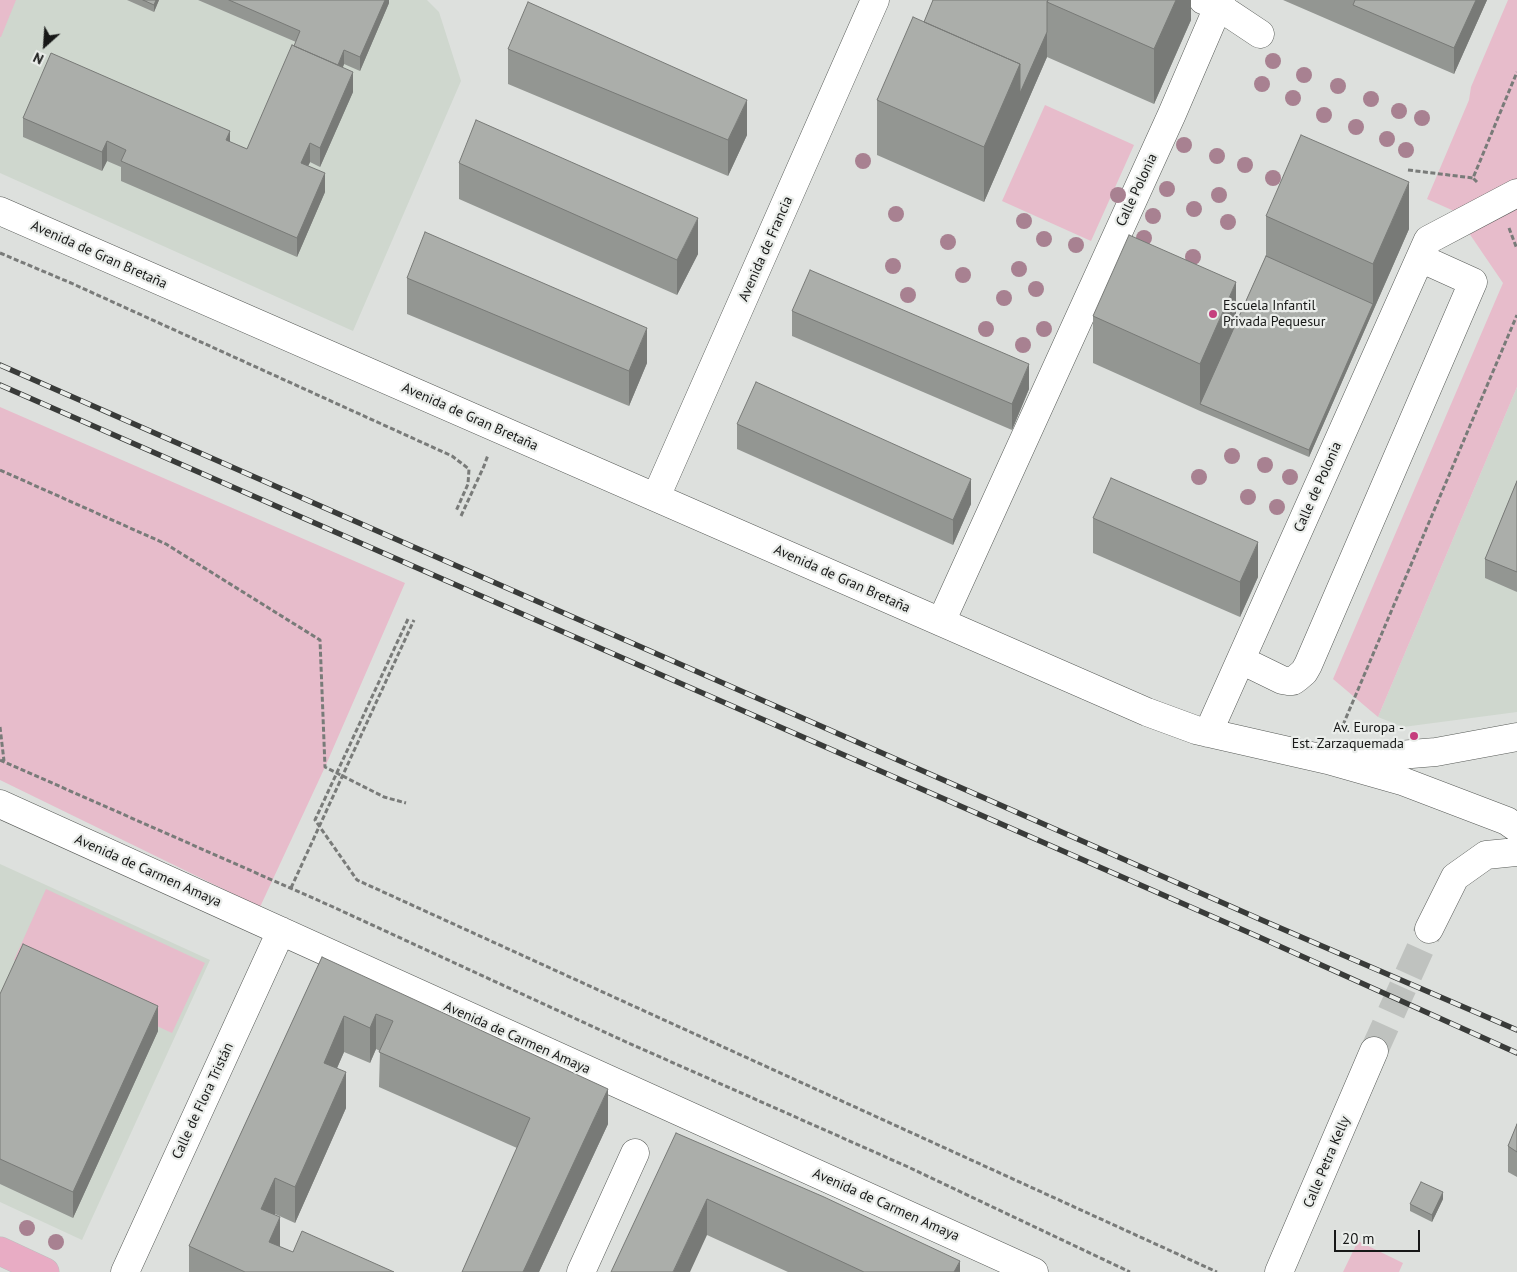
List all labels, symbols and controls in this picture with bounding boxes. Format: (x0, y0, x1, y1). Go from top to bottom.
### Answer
north arrow (20, 20, 70, 70)
text: N (30, 48, 47, 69)
street label: Calle Polonia (1113, 151, 1161, 229)
street label: Avenida de Francia (735, 194, 797, 304)
street label: Avenida de Gran Bretaña (28, 217, 170, 293)
place label: Escuela Infantil Privada Pequesur (1223, 298, 1325, 331)
marker: Escuela Infantil Privada Pequesur (1207, 308, 1219, 320)
street label: Avenida de Gran Bretaña (399, 379, 541, 455)
street label: Calle de Polonia (1291, 439, 1345, 535)
street label: Avenida de Gran Bretaña (771, 541, 913, 617)
place label: Av. Europa - Est. Zarzaquemada (1292, 720, 1404, 752)
marker: Av. Europa - Est. Zarzaquemada (1408, 730, 1420, 742)
street label: Avenida de Carmen Amaya (72, 831, 224, 911)
street label: Avenida de Carmen Amaya (441, 998, 593, 1078)
street label: Calle de Flora Tristán (169, 1040, 237, 1162)
street label: Calle Petra Kelly (1300, 1114, 1354, 1210)
street label: Avenida de Carmen Amaya (810, 1165, 962, 1245)
scale bar (1337, 1220, 1423, 1252)
text: 20 m (1342, 1229, 1375, 1248)

